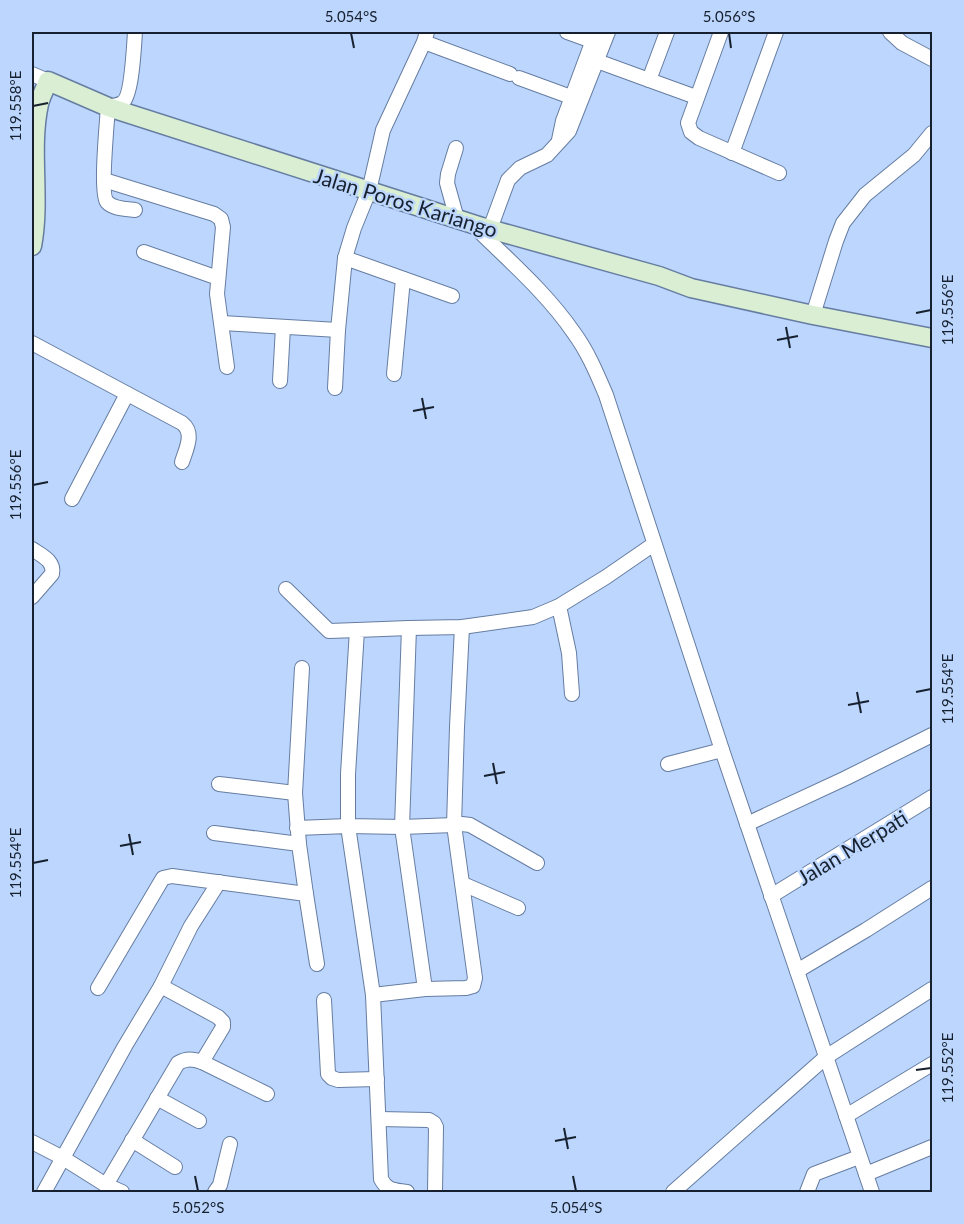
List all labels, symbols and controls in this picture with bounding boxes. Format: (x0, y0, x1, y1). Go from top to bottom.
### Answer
text: 5.054°S (325, 7, 377, 25)
text: 5.056°S (703, 7, 755, 25)
text: 119.558°E (6, 71, 24, 141)
street label: Jalan Poros Kariango (311, 162, 501, 242)
text: 119.556°E (938, 275, 956, 345)
text: 119.556°E (6, 450, 24, 520)
text: 119.554°E (938, 654, 956, 724)
street label: Jalan Merpati (792, 804, 912, 890)
text: 119.554°E (6, 828, 24, 898)
text: 119.552°E (938, 1033, 956, 1103)
text: 5.052°S (172, 1198, 224, 1216)
text: 5.054°S (550, 1198, 602, 1216)

